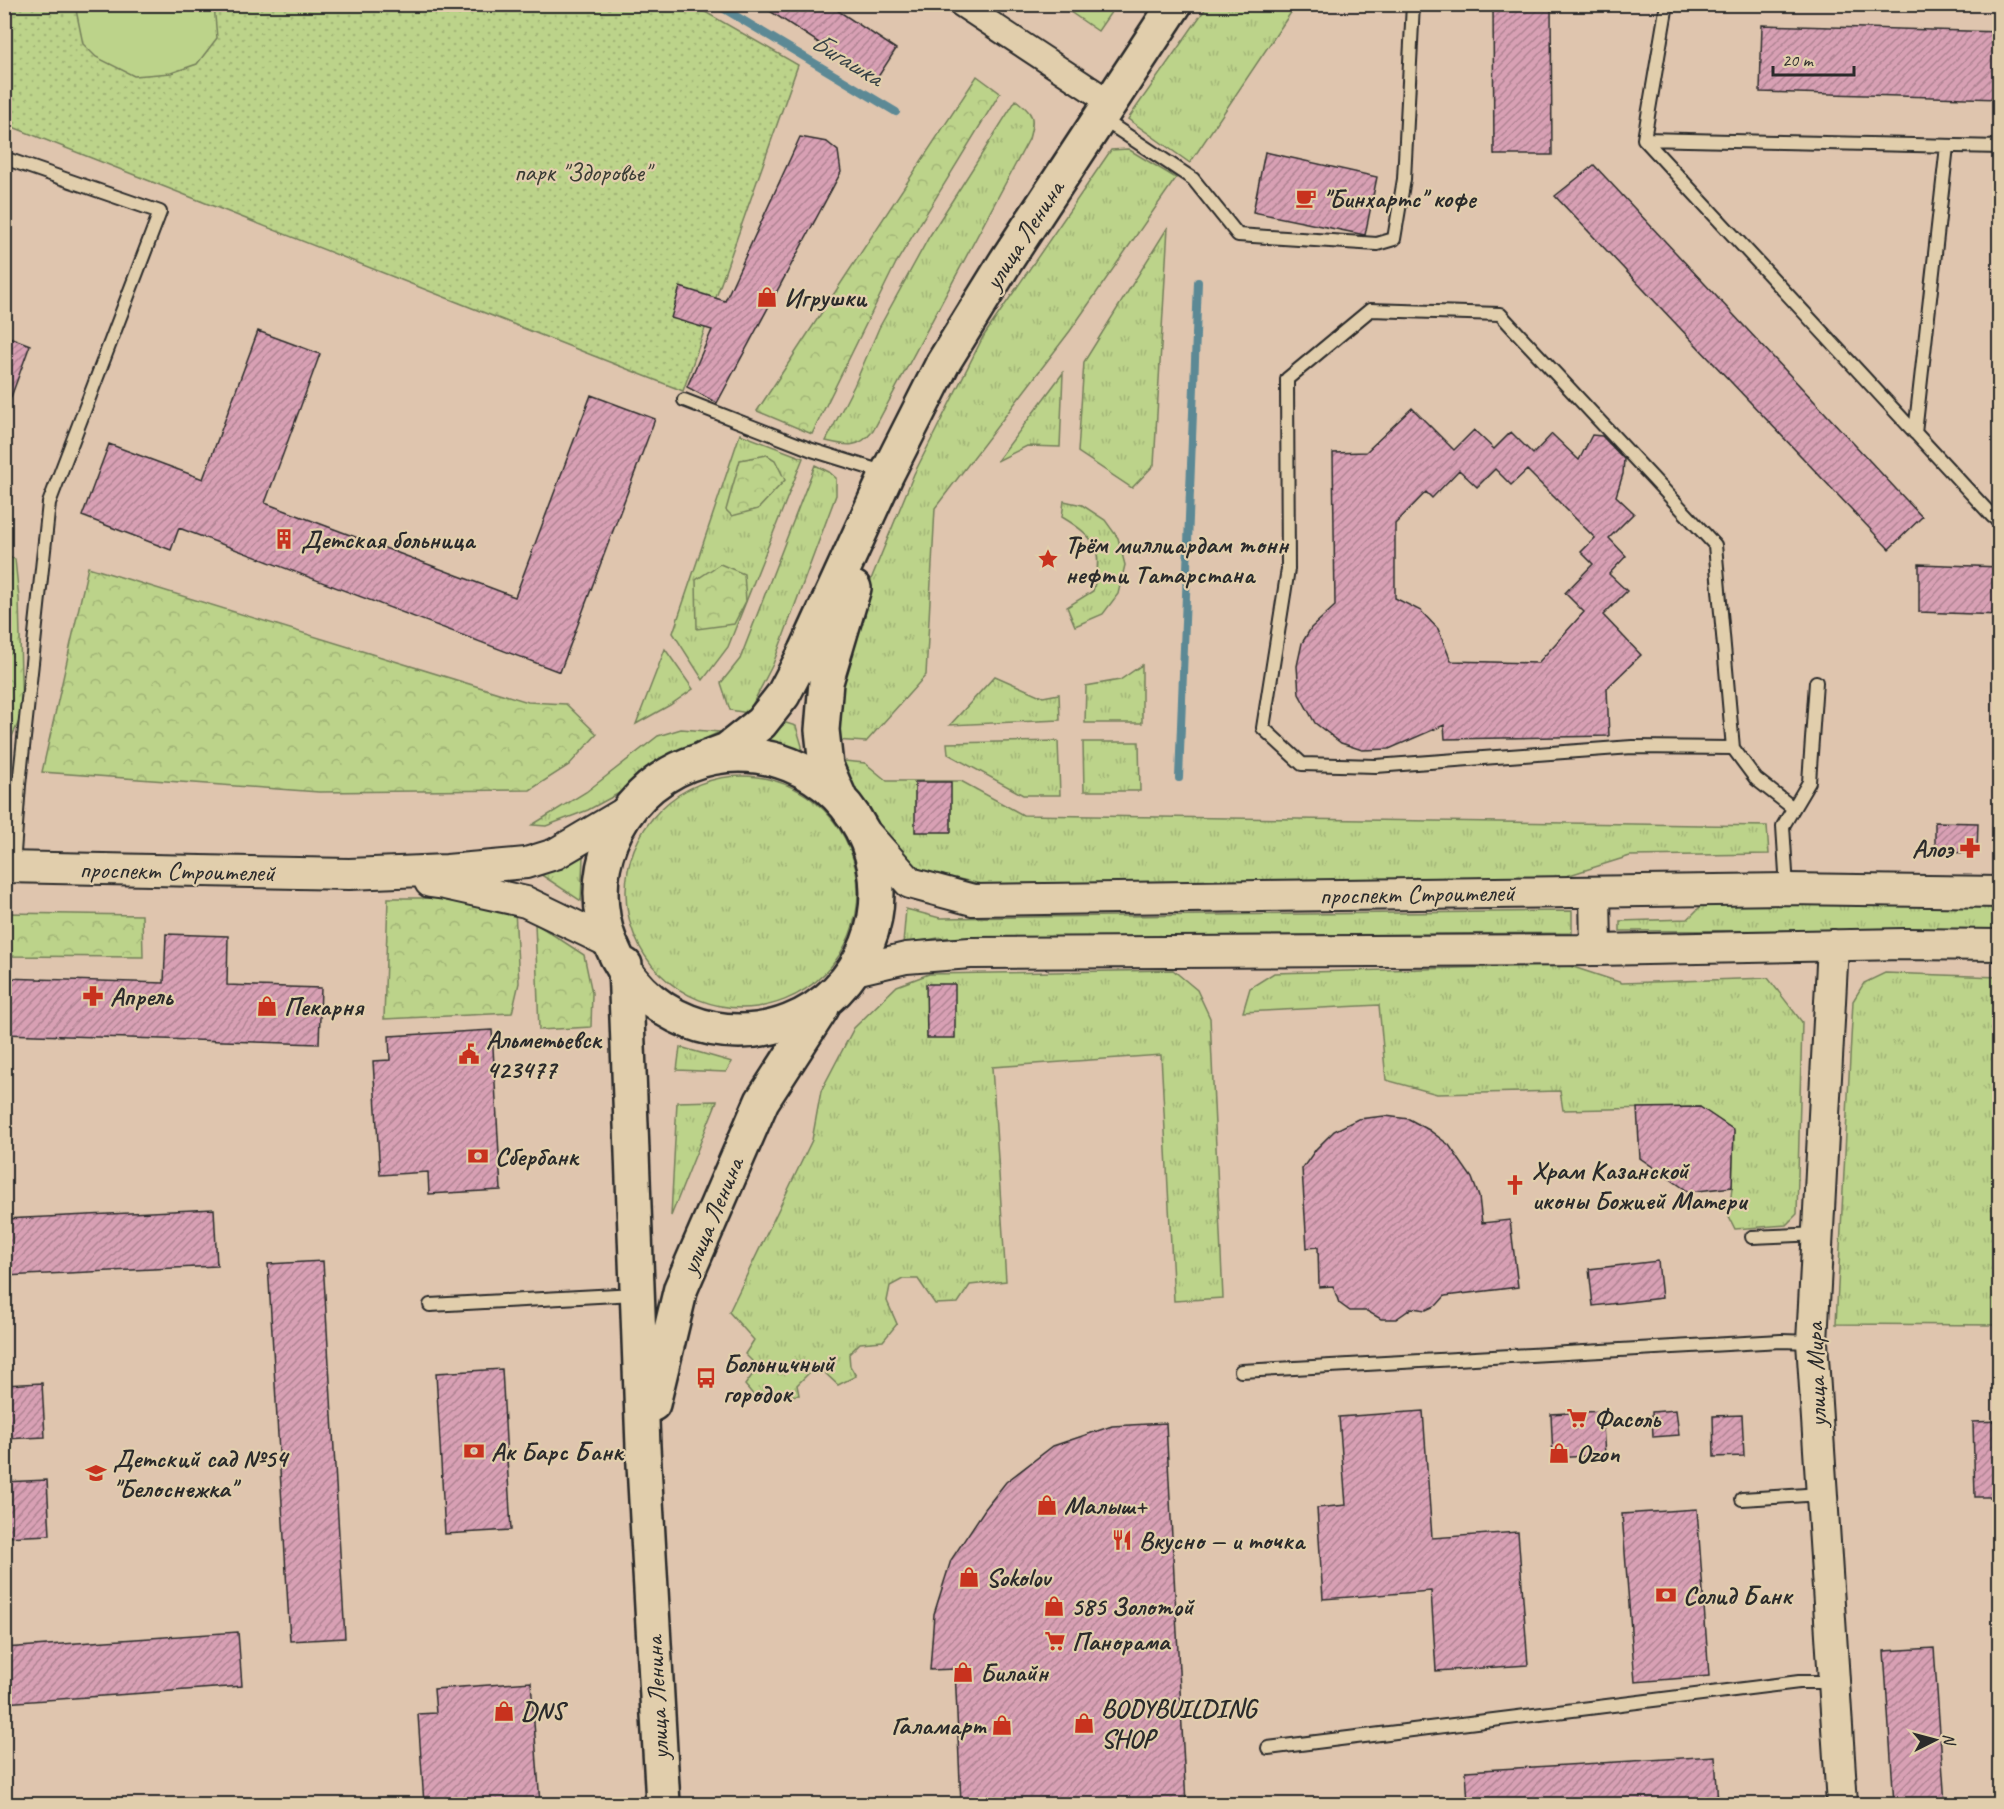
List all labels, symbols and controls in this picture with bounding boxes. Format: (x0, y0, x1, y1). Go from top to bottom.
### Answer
water label: Бигашка (805, 24, 891, 95)
scale bar (1773, 39, 1854, 77)
text: 20 m (1782, 49, 1815, 71)
park label: парк "Здоровье" (514, 156, 655, 189)
street label: улица Ленина (975, 172, 1073, 297)
place label: "Бинхартс" кофе (1323, 182, 1477, 215)
cafe icon: "Бинхартс" кофе (1294, 186, 1318, 210)
place label: Игрушки (784, 281, 868, 314)
shop icon: Игрушки (755, 285, 779, 309)
place label: Детская больница (301, 523, 477, 556)
building icon: Детская больница (272, 527, 296, 551)
place label: Трём миллиардам тонн нефти Татарстана (1065, 528, 1290, 591)
place icon: Трём миллиардам тонн нефти Татарстана (1036, 547, 1060, 571)
place label: Алоэ (1912, 832, 1955, 865)
pharmacy icon: Алоэ (1958, 836, 1982, 860)
street label: проспект Строителей (79, 853, 277, 889)
street label: проспект Строителей (1319, 876, 1517, 912)
place label: Апрель (110, 980, 174, 1013)
pharmacy icon: Апрель (81, 984, 105, 1008)
place label: Пекарня (284, 990, 365, 1023)
shop icon: Пекарня (255, 994, 279, 1018)
place label: Альметьевск 423477 (486, 1023, 603, 1086)
public building icon: Альметьевск 423477 (457, 1042, 481, 1066)
place label: Сбербанк (495, 1140, 580, 1173)
bank icon: Сбербанк (466, 1144, 490, 1168)
street label: улица Ленина (672, 1151, 752, 1281)
place label: Храм Казанской иконы Божией Матери (1532, 1154, 1749, 1217)
church icon: Храм Казанской иконы Божией Матери (1503, 1173, 1527, 1197)
street label: улица Мира (1798, 1321, 1834, 1430)
place label: Больничный городок (723, 1347, 836, 1410)
bus stop icon: Больничный городок (694, 1366, 718, 1390)
place label: Фасоль (1594, 1402, 1662, 1435)
supermarket icon: Фасоль (1565, 1406, 1589, 1430)
place label: Ак Барс Банк (491, 1435, 624, 1468)
place label: Ozon (1576, 1437, 1621, 1470)
bank icon: Ак Барс Банк (462, 1439, 486, 1463)
shop icon: Ozon (1547, 1441, 1571, 1465)
place label: Детский сад №54 "Белоснежка" (113, 1442, 290, 1505)
school or university icon: Детский сад №54 "Белоснежка" (84, 1461, 108, 1485)
place label: Малыш+ (1064, 1489, 1148, 1522)
shop icon: Малыш+ (1035, 1493, 1059, 1517)
place label: Вкусно — и точка (1139, 1524, 1307, 1557)
restaurant icon: Вкусно — и точка (1110, 1528, 1134, 1552)
place label: Sokolov (986, 1561, 1052, 1594)
shop icon: Sokolov (957, 1565, 981, 1589)
place label: Солид Банк (1683, 1579, 1794, 1612)
bank icon: Солид Банк (1654, 1583, 1678, 1607)
place label: 585 Золотой (1071, 1590, 1195, 1623)
shop icon: 585 Золотой (1042, 1594, 1066, 1618)
place label: Панорама (1072, 1625, 1172, 1658)
supermarket icon: Панорама (1043, 1629, 1067, 1653)
street label: улица Ленина (637, 1633, 677, 1763)
place label: Билайн (980, 1656, 1049, 1689)
shop icon: Билайн (951, 1660, 975, 1684)
place label: BODYBUILDING SHOP (1101, 1692, 1259, 1755)
place label: DNS (521, 1695, 568, 1728)
shop icon: DNS (492, 1699, 516, 1723)
place label: Галамарт (891, 1709, 987, 1742)
north arrow (1905, 1710, 1965, 1770)
shop icon: BODYBUILDING SHOP (1072, 1711, 1096, 1735)
shop icon: Галамарт (990, 1713, 1014, 1737)
text: N (1938, 1733, 1960, 1748)

